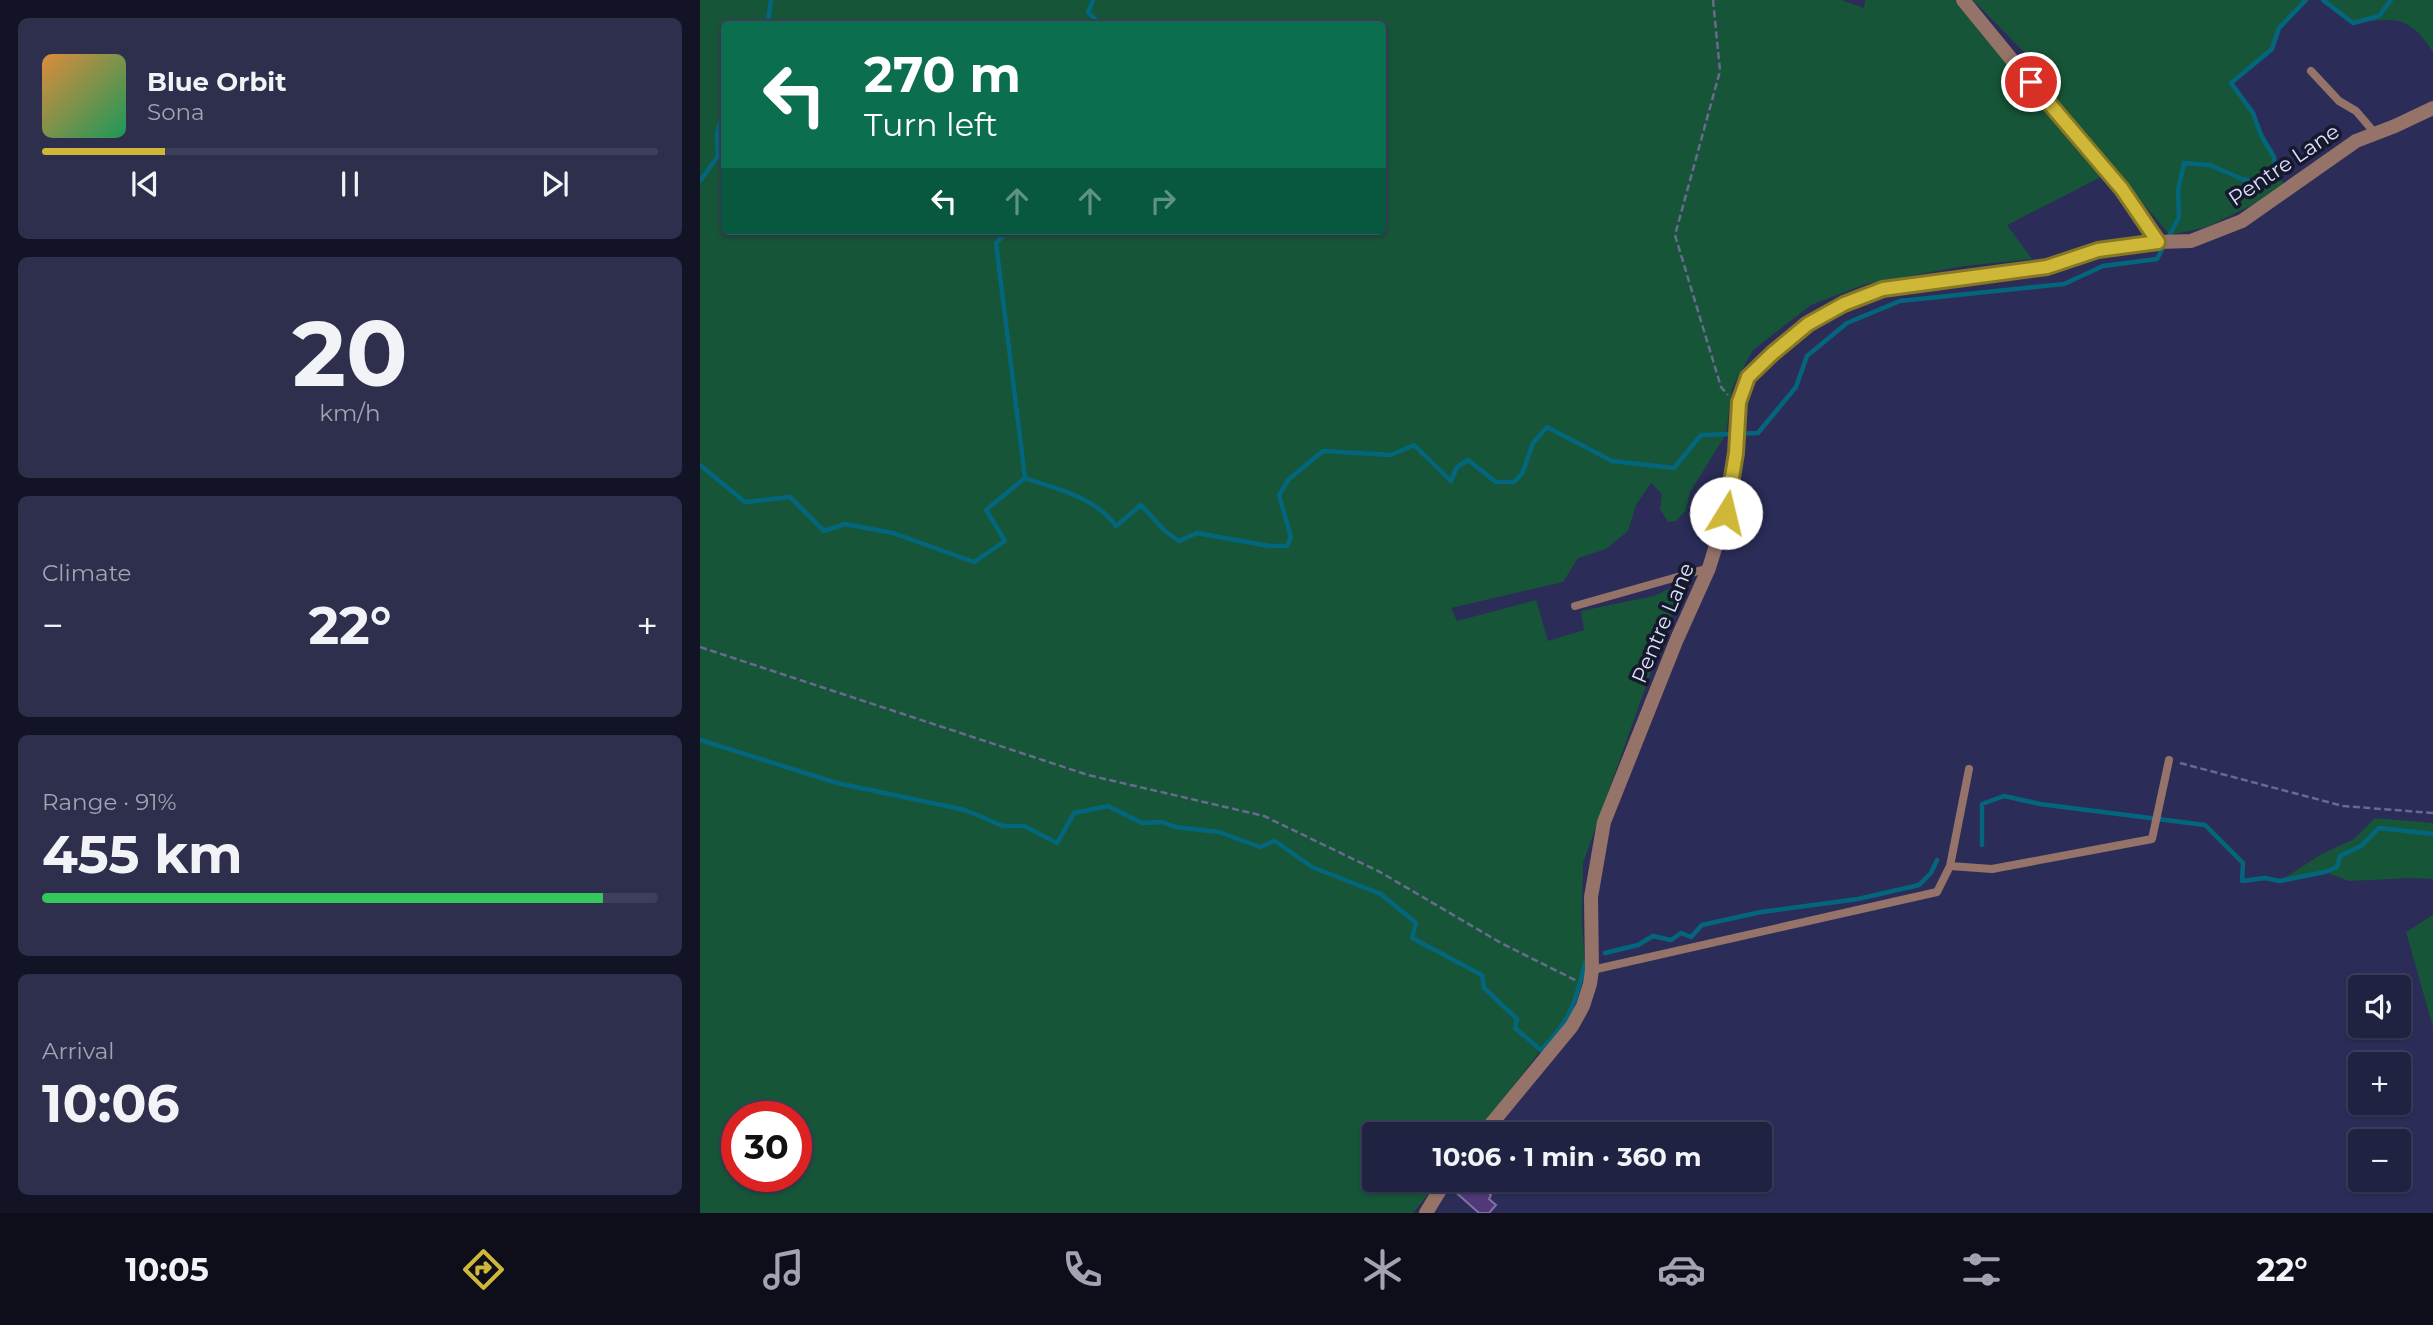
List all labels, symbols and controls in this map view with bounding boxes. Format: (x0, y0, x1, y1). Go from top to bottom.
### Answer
text: 270 m (864, 45, 1021, 104)
icon: left (749, 49, 840, 140)
pin (2001, 52, 2061, 112)
icon: arrive (2012, 63, 2050, 101)
text: Blue Orbit (147, 66, 286, 98)
text: Sona (147, 98, 205, 126)
text: Turn left (864, 105, 998, 144)
street label: Pentre Lane (2224, 118, 2344, 211)
icon: previous (126, 165, 164, 203)
icon: pause (331, 165, 369, 203)
icon: next (536, 165, 574, 203)
icon: left (925, 182, 963, 220)
icon: ahead (998, 182, 1036, 220)
icon: ahead (1071, 182, 1109, 220)
icon: right (1144, 182, 1182, 220)
text: 20 (292, 298, 408, 409)
text: km/h (319, 399, 381, 427)
position arrow (1689, 476, 1763, 550)
text: Climate (42, 559, 131, 587)
street label: Pentre Lane (1626, 559, 1699, 687)
text: 22° (308, 594, 392, 657)
text: − (42, 602, 64, 649)
text: + (636, 602, 658, 649)
text: Range · 91% (42, 788, 177, 816)
text: 455 km (42, 823, 243, 886)
map controls (2348, 975, 2411, 1192)
button: sound (2348, 975, 2411, 1038)
text: Arrival (42, 1037, 115, 1065)
button: + (2348, 1052, 2411, 1115)
text: 10:06 (42, 1072, 180, 1135)
speed limit sign: 30 (721, 1101, 812, 1192)
button: − (2348, 1129, 2411, 1192)
text: 10:06 · 1 min · 360 m (1433, 1141, 1701, 1173)
icon: directions (459, 1245, 508, 1294)
icon: music (759, 1245, 808, 1294)
icon: phone (1058, 1245, 1107, 1294)
icon: climate (1358, 1245, 1407, 1294)
icon: car (1657, 1245, 1706, 1294)
icon: filters (1957, 1245, 2006, 1294)
text: 10:05 (125, 1250, 209, 1289)
text: 22° (2257, 1250, 2308, 1289)

